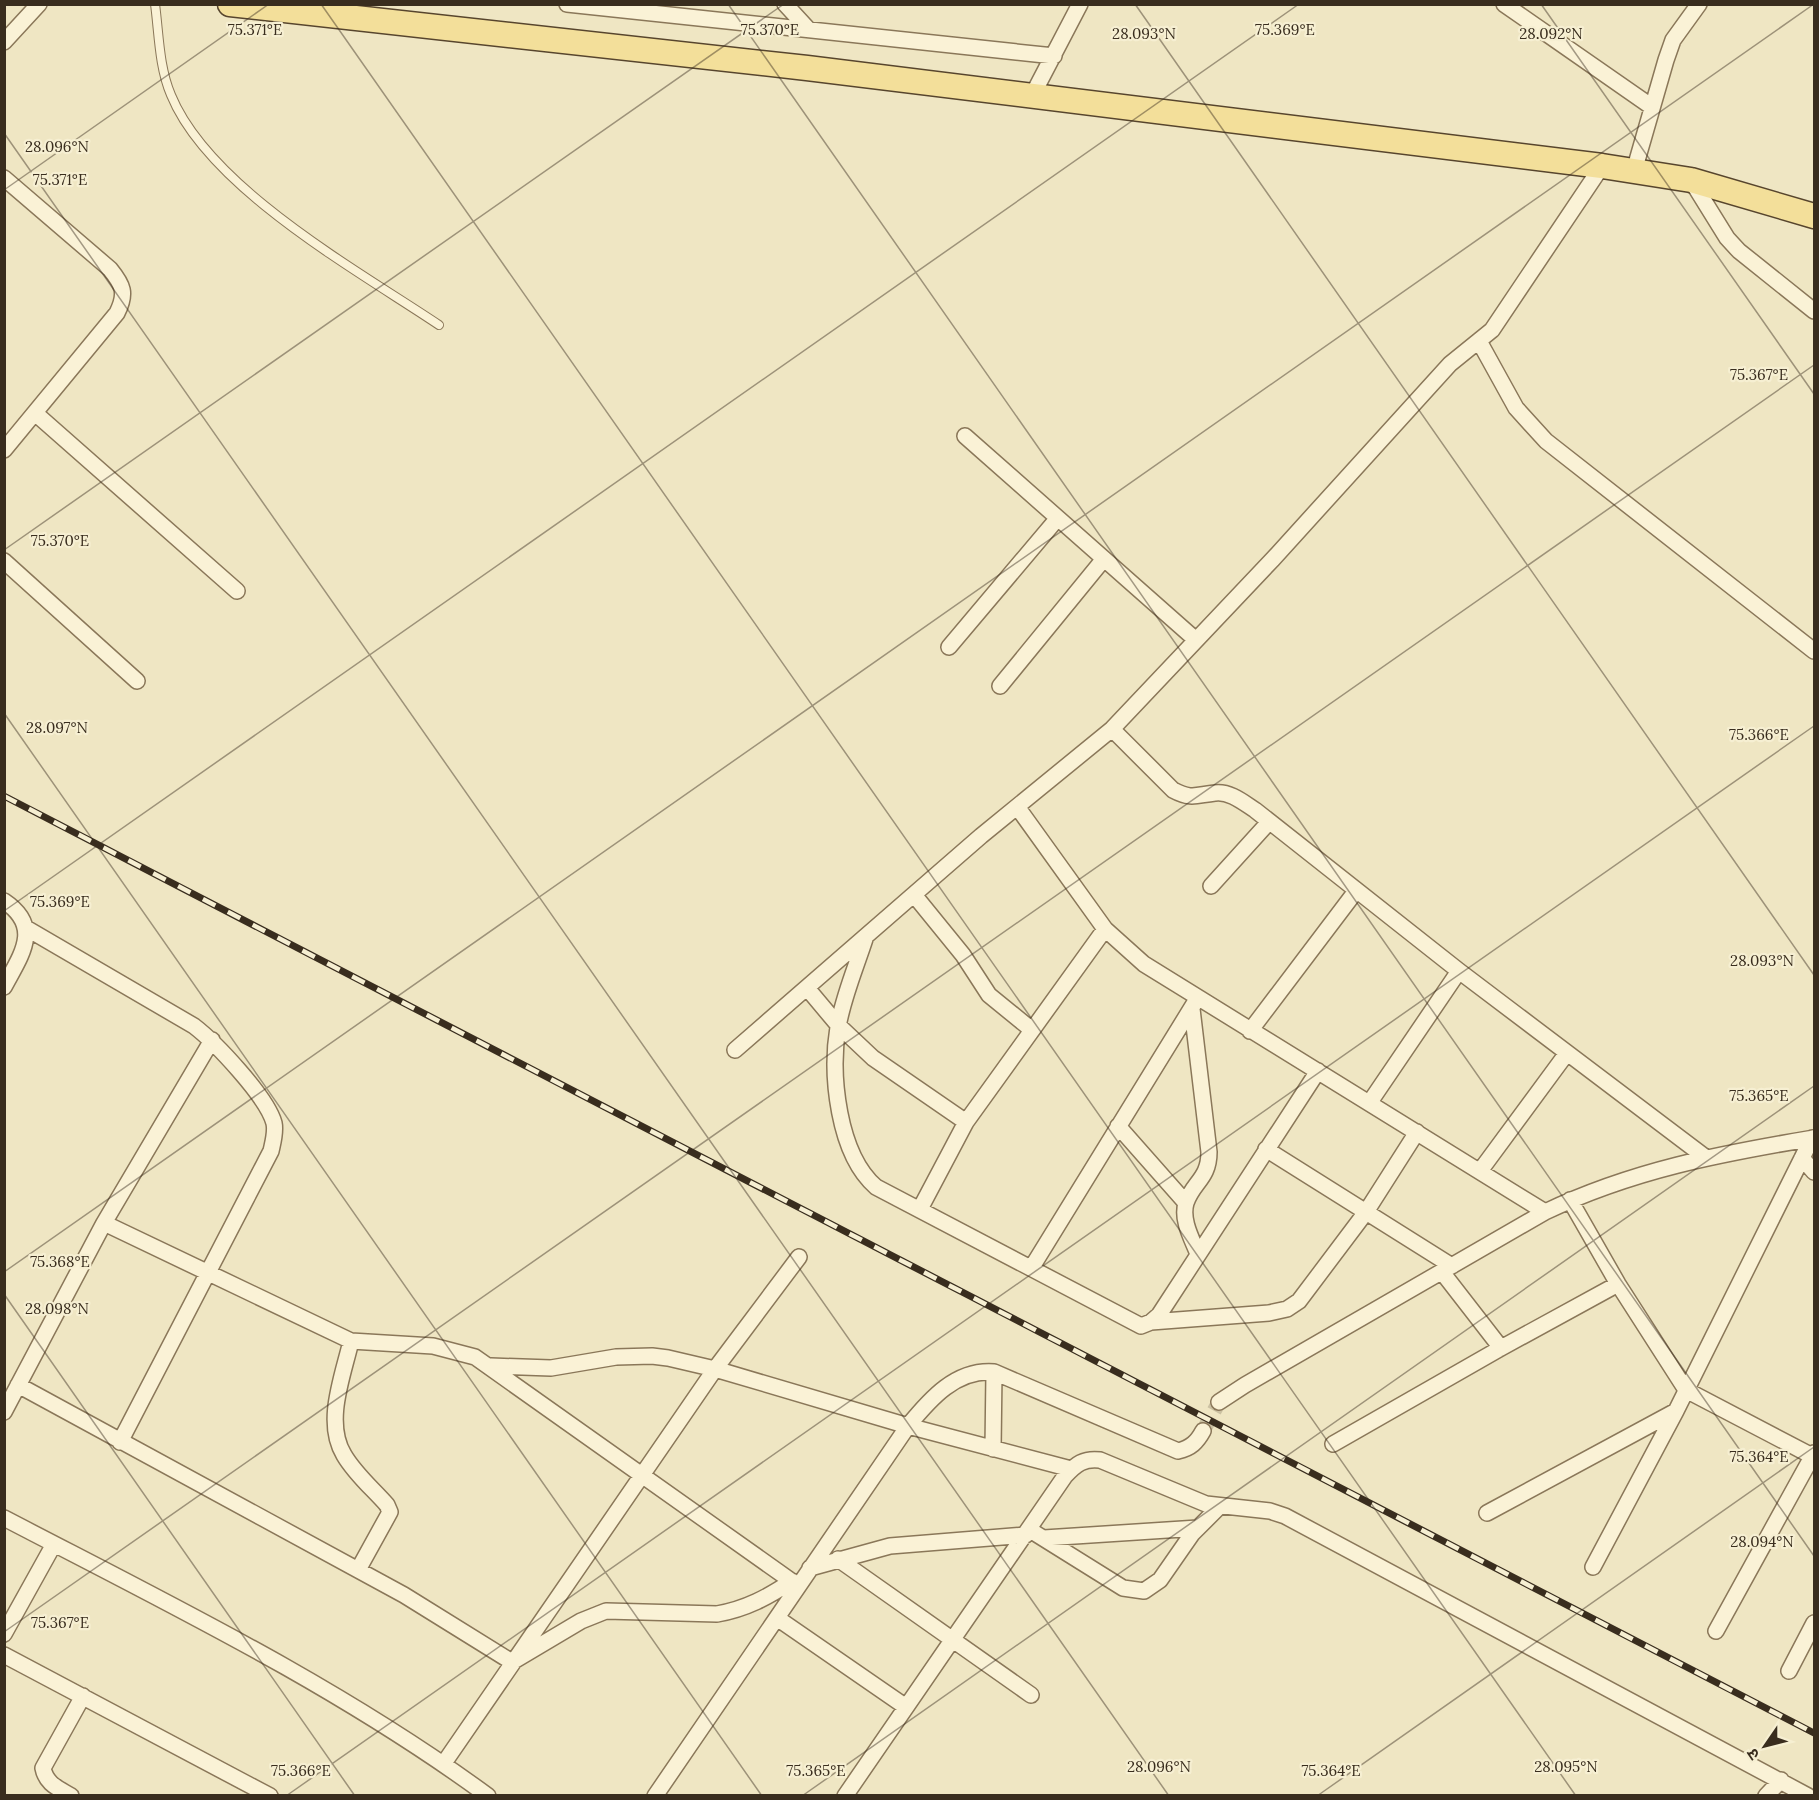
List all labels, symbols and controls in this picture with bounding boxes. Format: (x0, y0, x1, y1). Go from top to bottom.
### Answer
text: 75.371°E (228, 20, 282, 39)
text: 75.370°E (741, 20, 799, 39)
text: 75.369°E (1255, 20, 1315, 39)
text: 28.093°N (1112, 24, 1176, 43)
text: 28.092°N (1519, 24, 1583, 43)
text: 28.096°N (25, 137, 89, 156)
text: 75.371°E (33, 170, 87, 189)
text: 75.367°E (1730, 365, 1788, 384)
text: 75.370°E (31, 531, 89, 550)
text: 28.097°N (26, 718, 88, 737)
text: 75.366°E (1729, 725, 1789, 744)
text: 75.369°E (30, 892, 90, 911)
text: 28.093°N (1730, 951, 1794, 970)
text: 75.365°E (1729, 1086, 1789, 1105)
text: 75.368°E (30, 1252, 90, 1271)
text: 28.098°N (25, 1299, 89, 1318)
text: 75.364°E (1729, 1447, 1789, 1466)
text: 28.094°N (1730, 1532, 1794, 1551)
text: 75.367°E (31, 1613, 89, 1632)
north arrow (1735, 1716, 1795, 1776)
text: उ (1741, 1745, 1764, 1764)
text: 28.096°N (1127, 1757, 1191, 1776)
text: 28.095°N (1534, 1757, 1598, 1776)
text: 75.366°E (271, 1761, 331, 1780)
text: 75.365°E (786, 1761, 846, 1780)
text: 75.364°E (1301, 1761, 1361, 1780)

